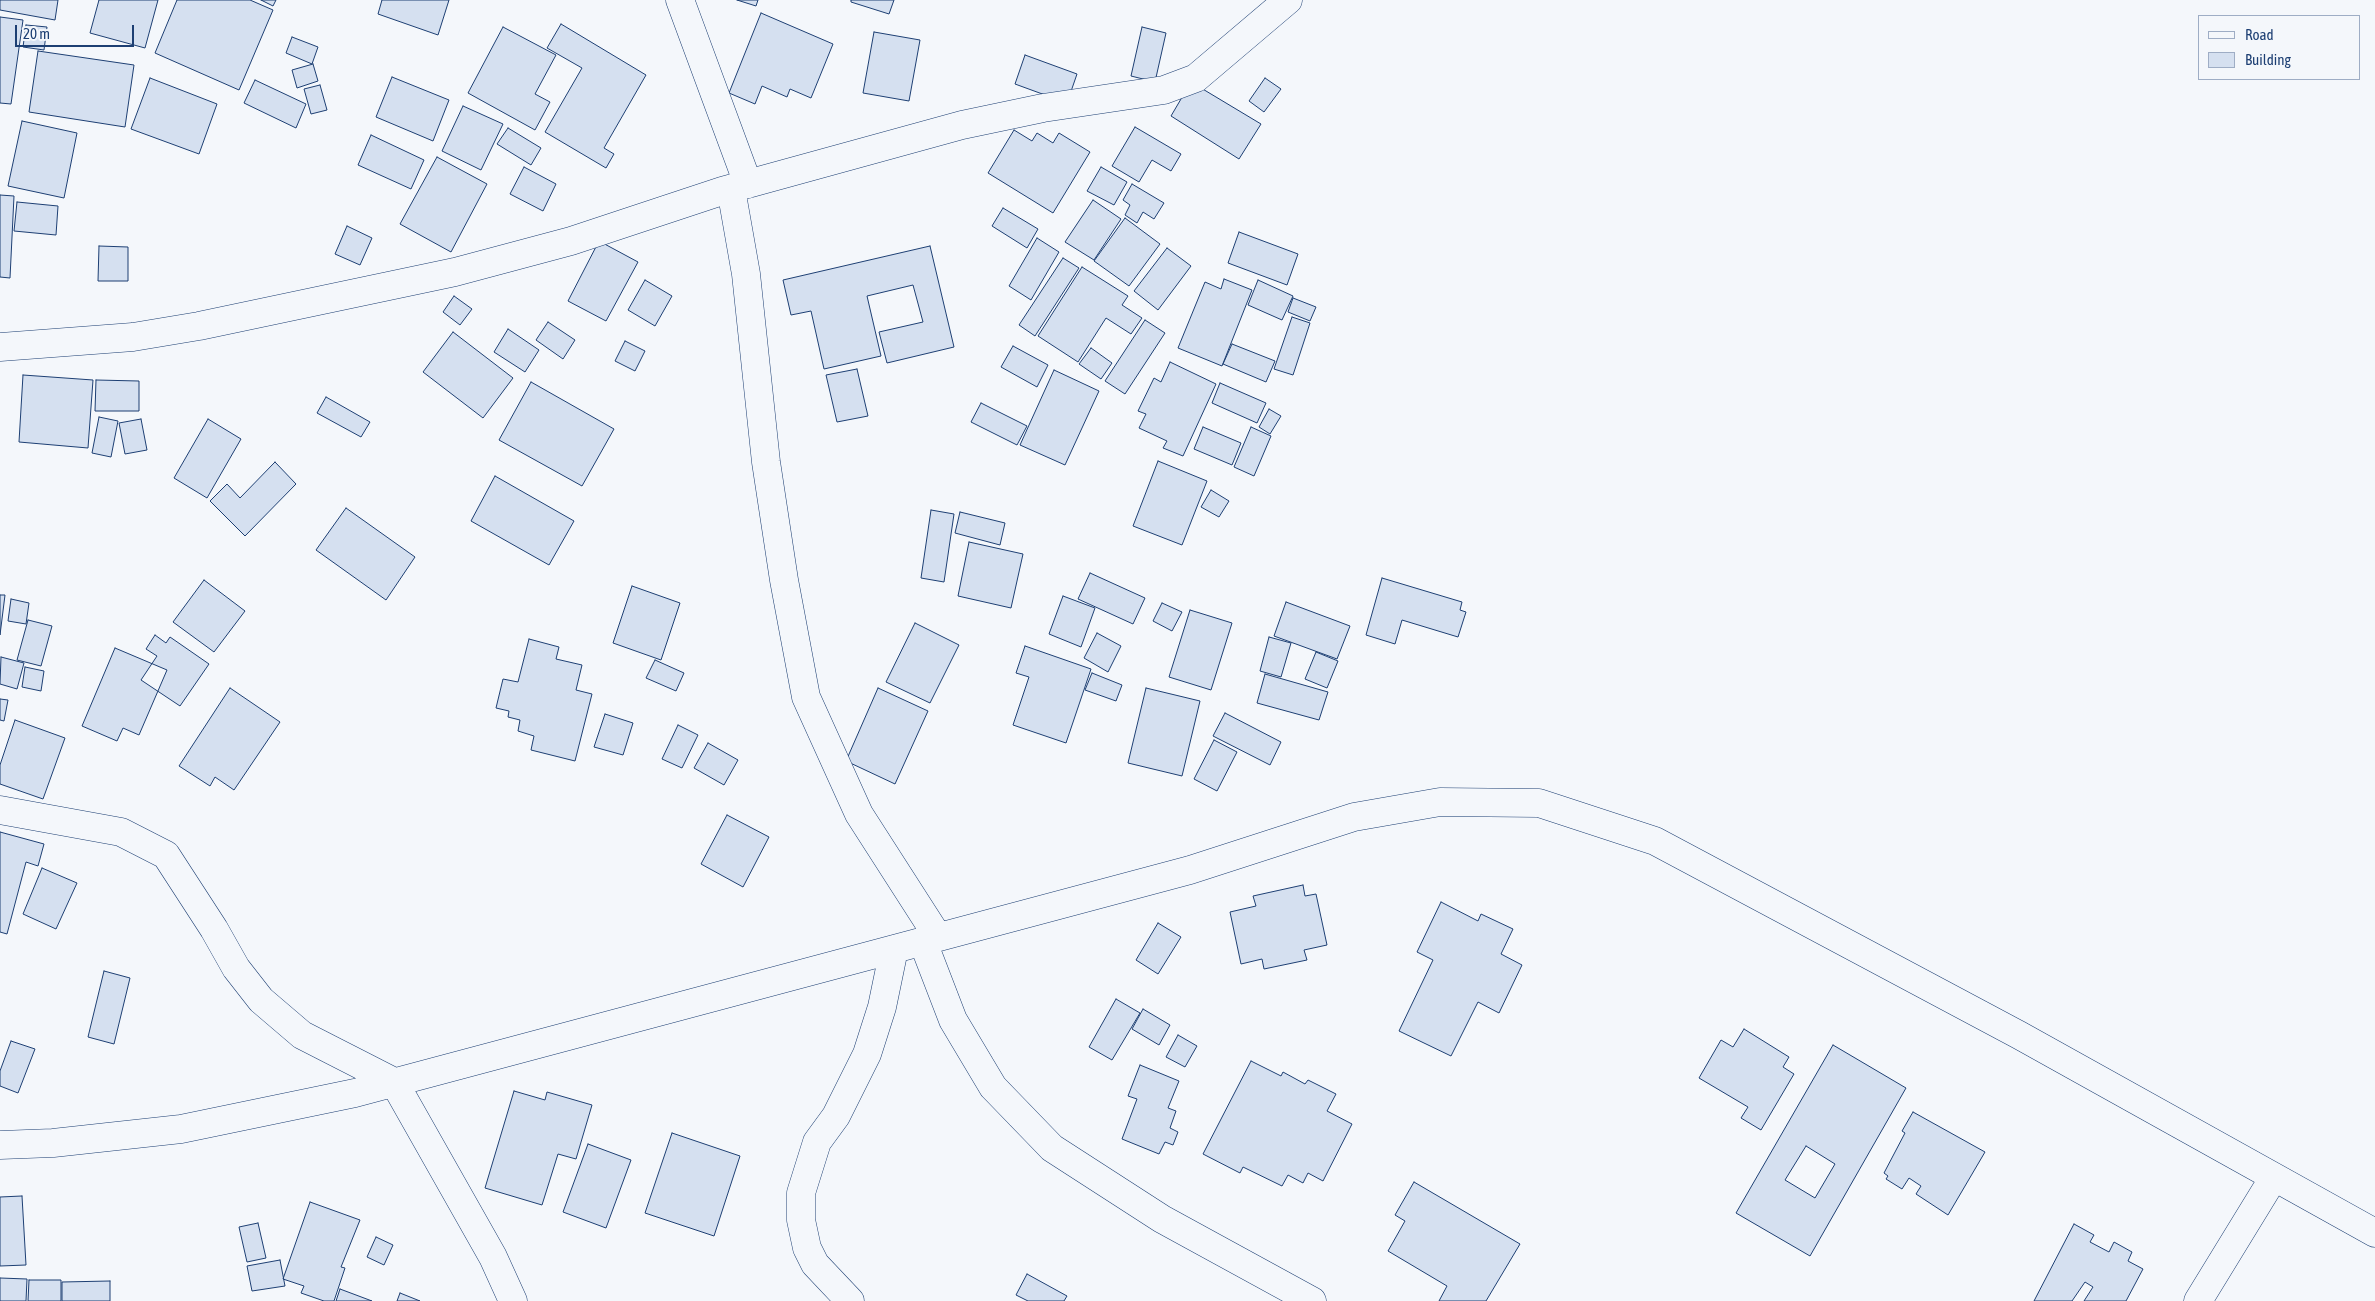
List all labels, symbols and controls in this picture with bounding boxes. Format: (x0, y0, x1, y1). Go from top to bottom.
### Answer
scale bar (18, 15, 136, 47)
legend (2198, 15, 2360, 80)
text: 20 m (23, 25, 50, 42)
text: Road (2245, 26, 2274, 43)
text: Building (2245, 51, 2291, 68)

